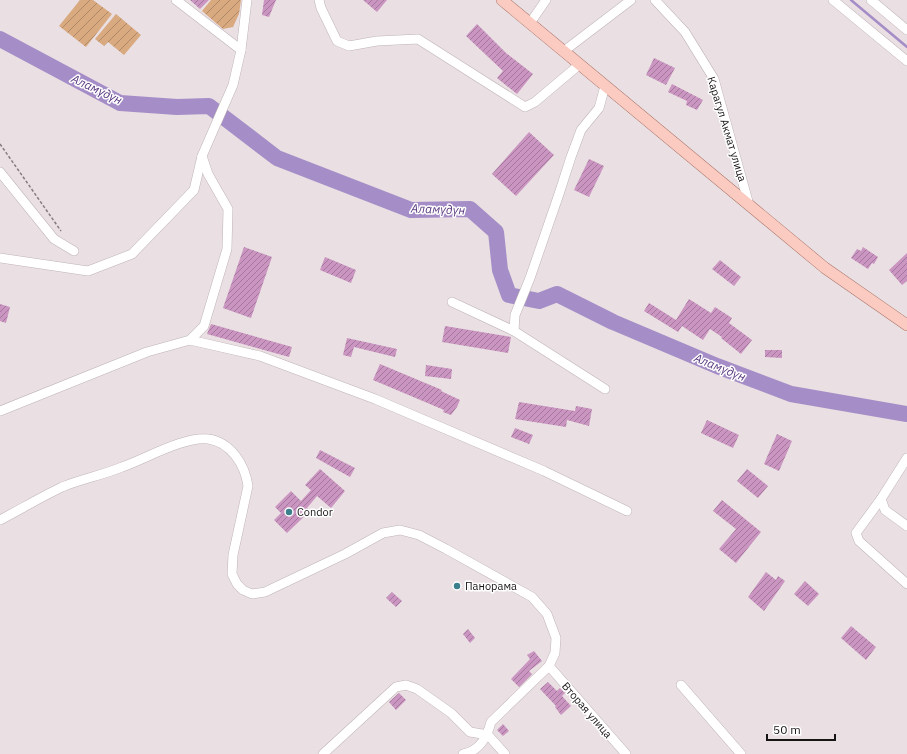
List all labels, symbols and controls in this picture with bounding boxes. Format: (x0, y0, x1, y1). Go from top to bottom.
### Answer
water label: Аламүдүн (68, 70, 125, 107)
street label: Карагул Акмат улица (704, 75, 750, 183)
water label: Аламүдүн (410, 201, 466, 217)
water label: Аламүдүн (691, 350, 748, 384)
place label: Condor (297, 505, 333, 519)
marker: Condor (284, 507, 294, 517)
place label: Панорама (465, 579, 517, 593)
marker: Панорама (452, 581, 462, 591)
street label: Вторая улица (559, 679, 615, 741)
scale bar (767, 716, 835, 742)
text: 50 m (773, 722, 801, 737)

